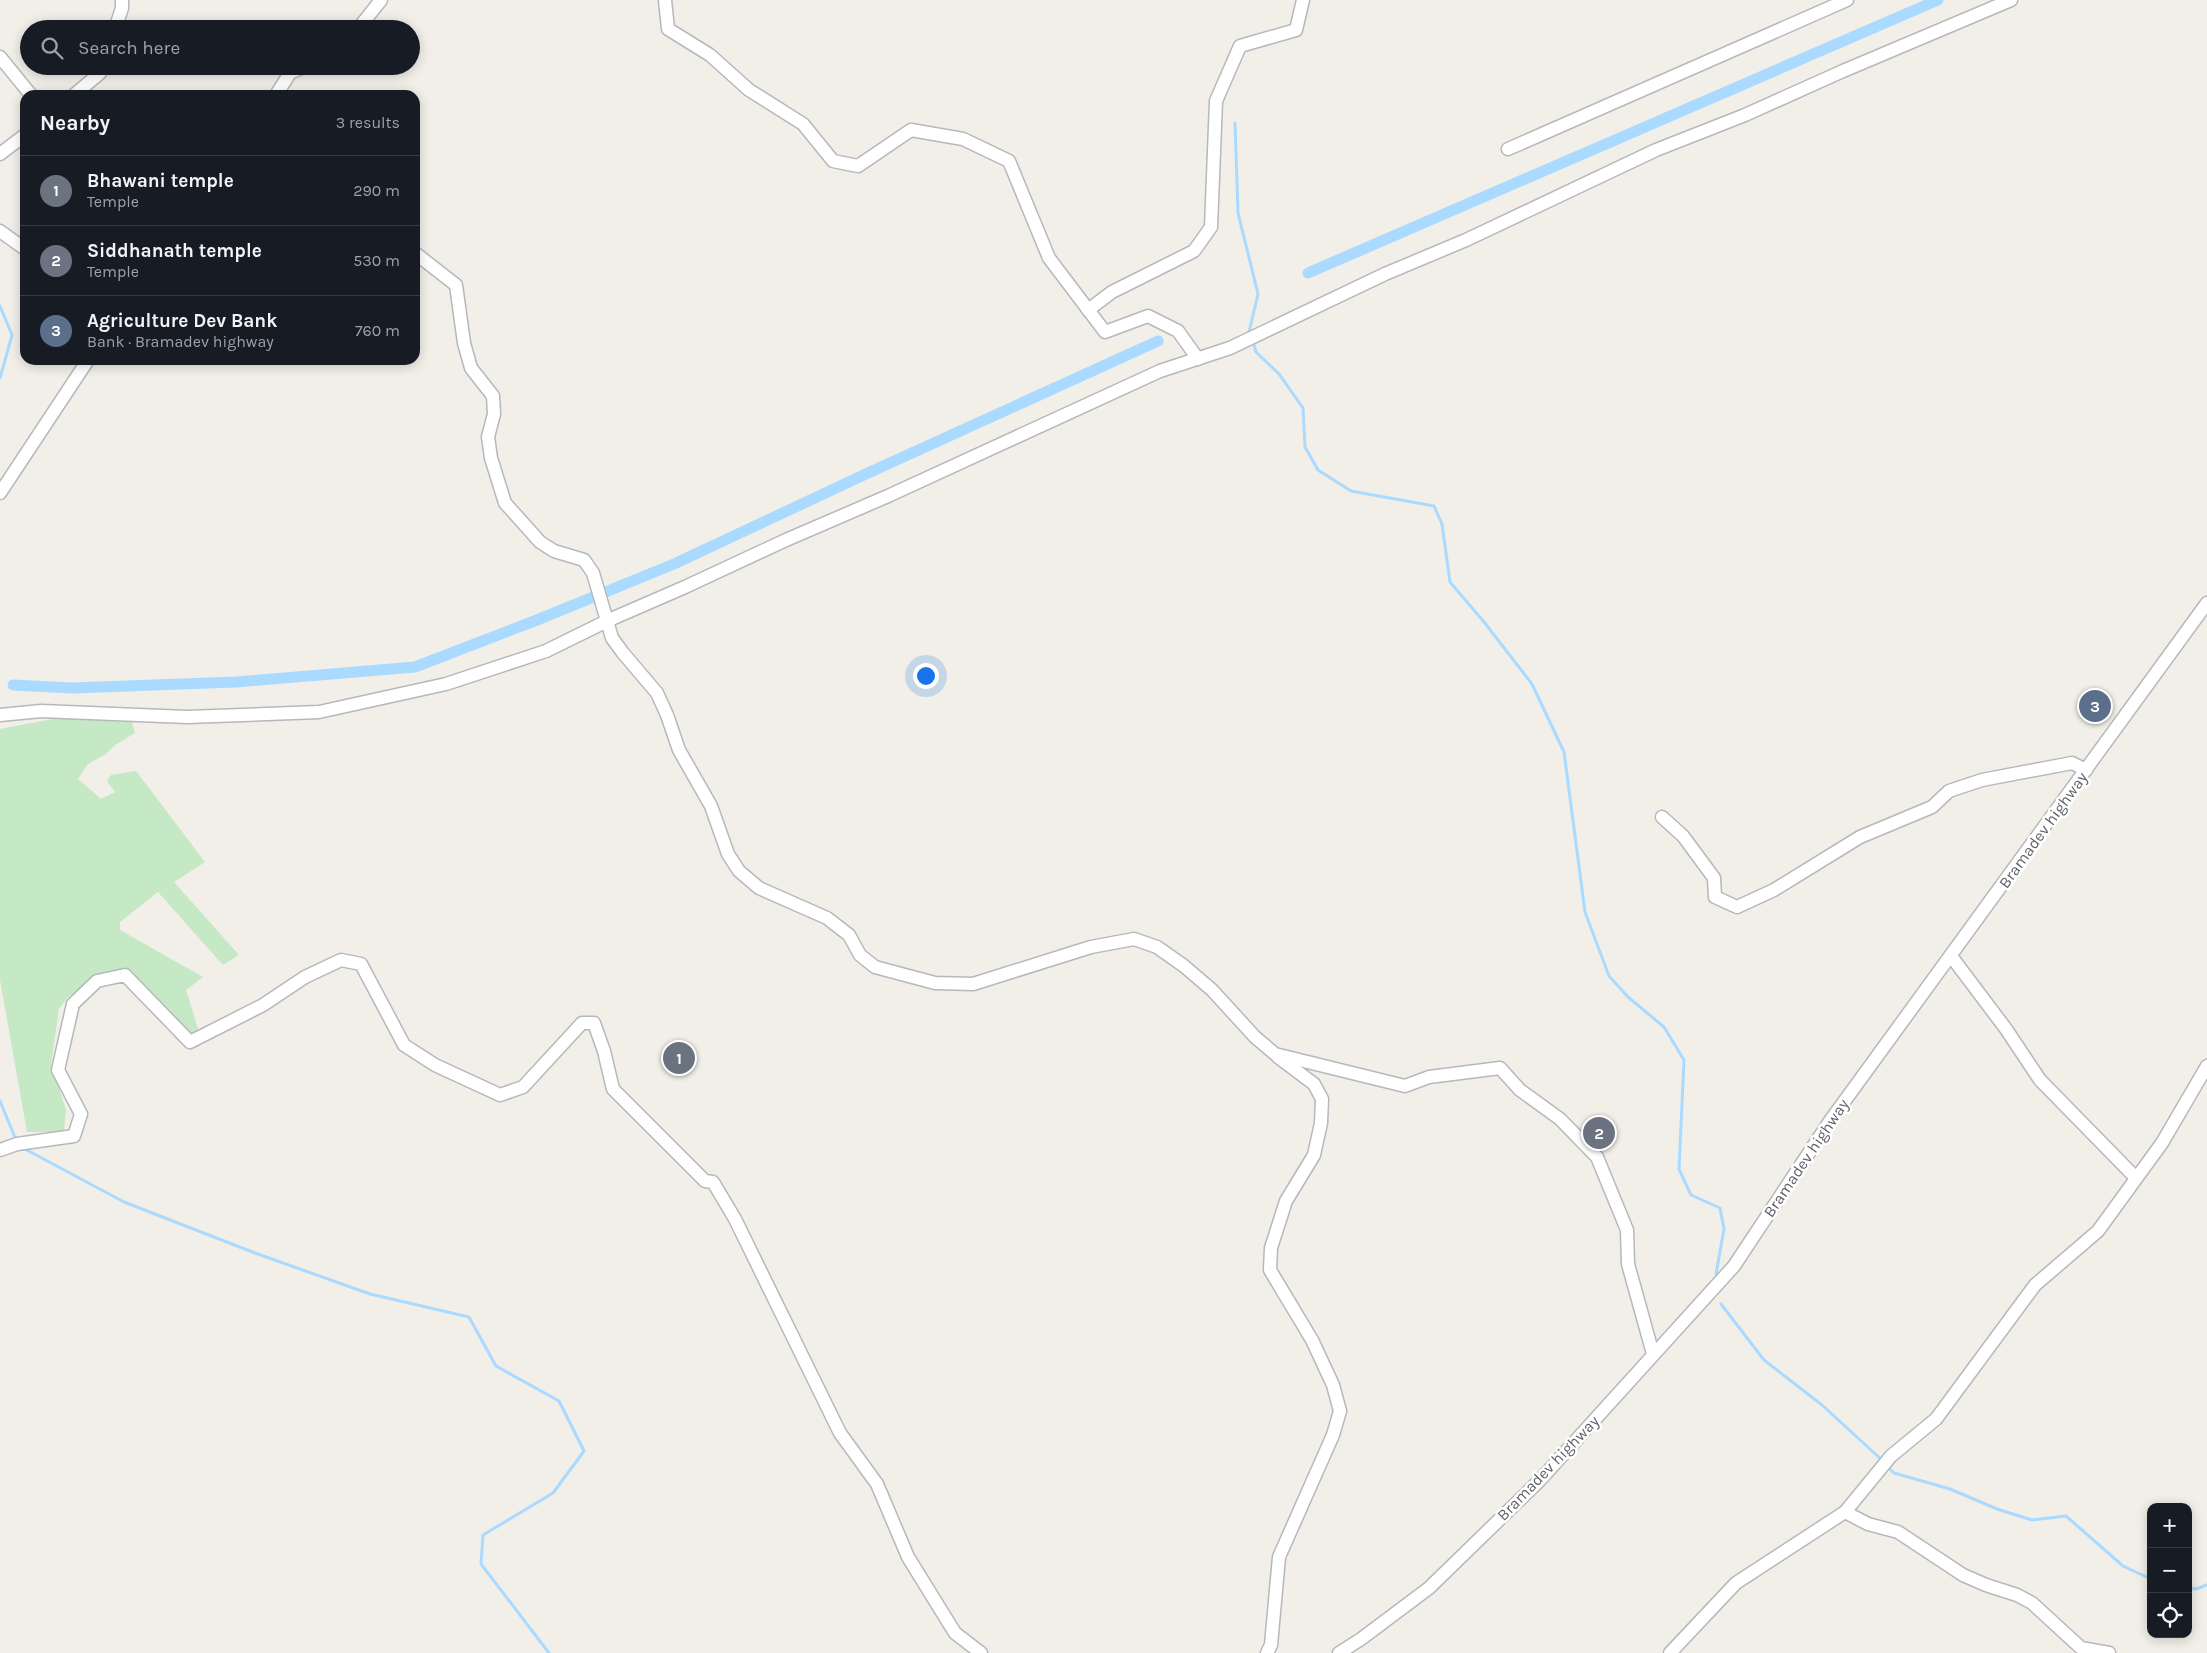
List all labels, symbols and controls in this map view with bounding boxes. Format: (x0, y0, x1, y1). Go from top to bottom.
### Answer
search box (20, 20, 420, 75)
icon: search (38, 34, 66, 62)
text: Search here (78, 37, 180, 59)
text: Nearby (40, 111, 110, 135)
text: 3 results (336, 113, 400, 132)
text: Bhawani temple (87, 170, 234, 192)
text: 1 (53, 181, 59, 200)
text: 290 m (353, 181, 400, 200)
text: Temple (87, 192, 139, 211)
text: Siddhanath temple (87, 240, 262, 262)
text: 2 (51, 251, 61, 270)
text: 530 m (353, 251, 400, 270)
text: Temple (87, 262, 139, 281)
text: Agriculture Dev Bank (87, 310, 277, 332)
text: 3 (51, 321, 61, 340)
text: 760 m (355, 321, 400, 340)
text: Bank · Bramadev highway (87, 332, 274, 351)
your location (913, 663, 939, 689)
pin: 3 (2079, 687, 2111, 725)
street label: Bramadev highway (1995, 768, 2092, 892)
pin: 1 (663, 1039, 695, 1077)
street label: Bramadev highway (1759, 1095, 1853, 1221)
pin: 2 (1583, 1114, 1615, 1152)
street label: Bramadev highway (1493, 1411, 1603, 1525)
map controls (2147, 1503, 2192, 1638)
button: + (2147, 1503, 2192, 1548)
button: − (2147, 1548, 2192, 1593)
button: locate (2147, 1593, 2192, 1638)

